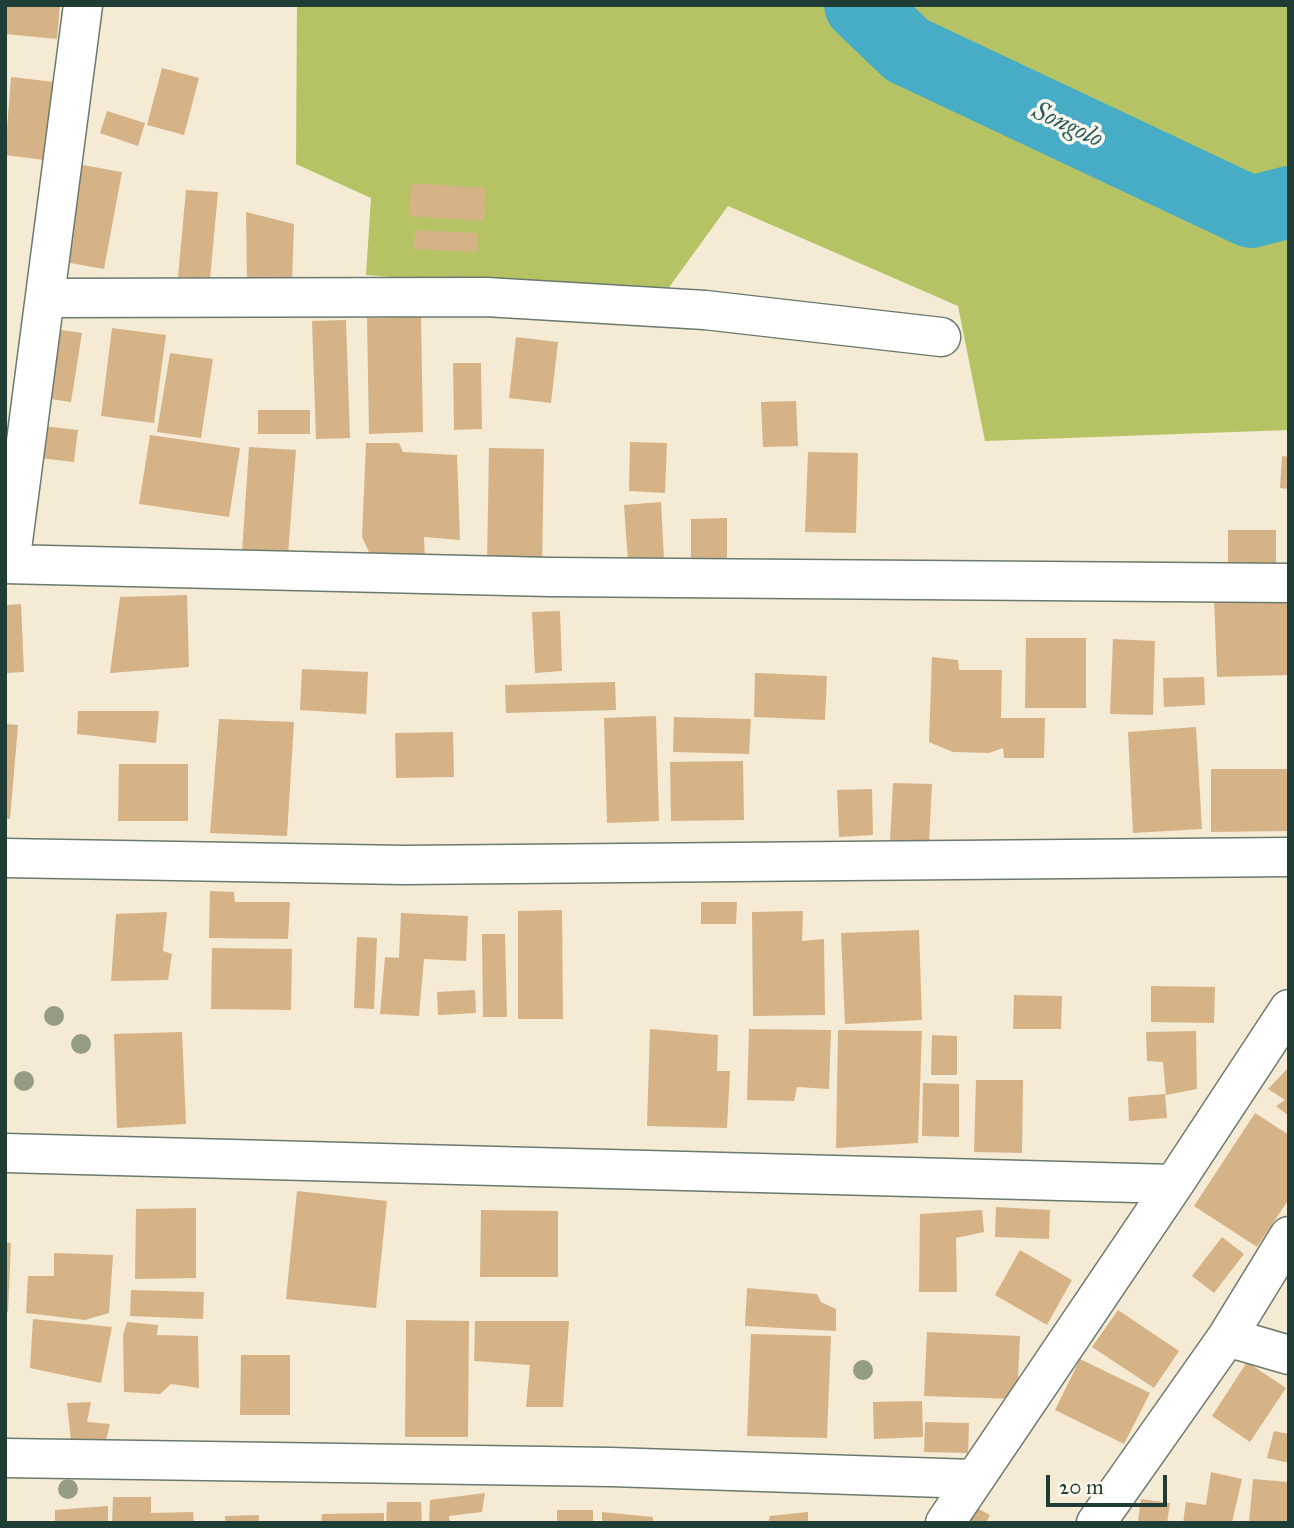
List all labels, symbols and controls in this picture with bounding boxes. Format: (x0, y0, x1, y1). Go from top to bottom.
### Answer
water label: Songolo (1027, 96, 1107, 156)
scale bar (1049, 1462, 1170, 1506)
text: 20 m (1059, 1474, 1104, 1500)

